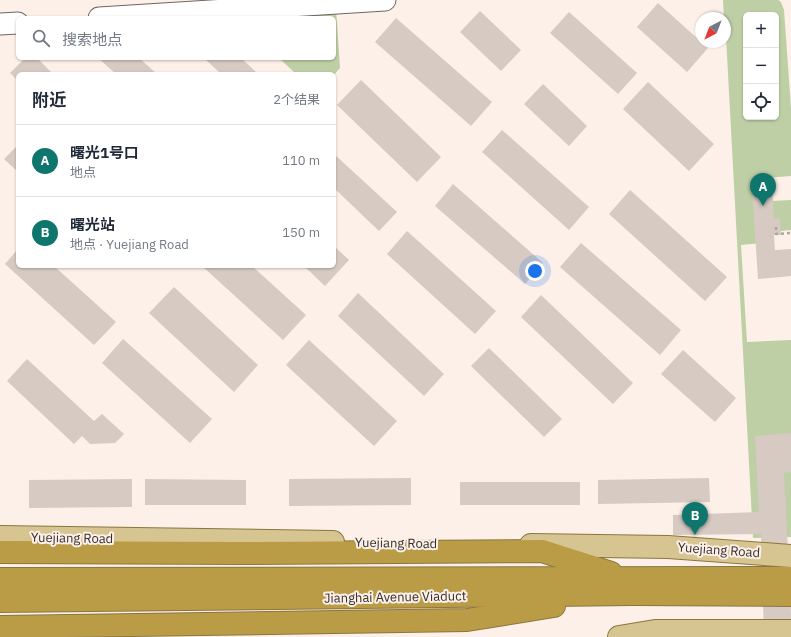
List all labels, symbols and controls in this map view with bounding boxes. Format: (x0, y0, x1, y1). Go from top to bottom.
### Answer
north arrow (695, 12, 731, 48)
map controls (743, 12, 779, 120)
button: + (743, 12, 779, 48)
search box (16, 16, 336, 60)
icon: search (30, 27, 52, 49)
text: 搜索地点 (62, 30, 122, 49)
button: − (743, 48, 779, 84)
button: locate (743, 84, 779, 120)
text: 附近 (32, 89, 66, 111)
text: 2个结果 (273, 91, 320, 108)
text: 曙光1号口 (70, 143, 139, 162)
text: A (41, 152, 49, 169)
text: 110 m (282, 152, 320, 169)
text: 地点 (70, 164, 96, 181)
pin: A (750, 173, 776, 206)
text: 曙光站 (70, 215, 115, 234)
text: B (41, 224, 49, 241)
text: 150 m (282, 224, 320, 241)
text: 地点 · Yuejiang Road (70, 236, 189, 253)
your location (525, 261, 545, 281)
pin: B (682, 502, 708, 535)
street label: Yuejiang Road (31, 529, 113, 547)
street label: Yuejiang Road (355, 534, 437, 552)
street label: Yuejiang Road (677, 539, 761, 561)
street label: Jianghai Avenue Viaduct (324, 587, 466, 607)

